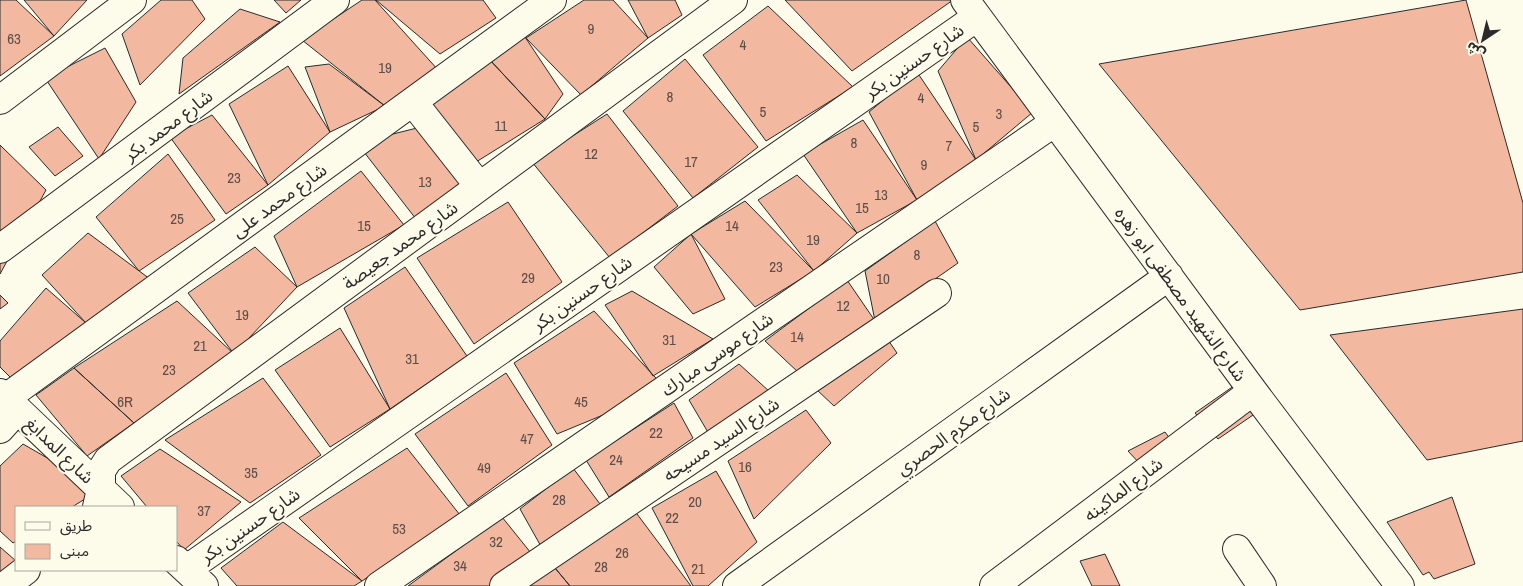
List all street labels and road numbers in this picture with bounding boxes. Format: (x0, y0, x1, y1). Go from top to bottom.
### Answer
street label: شارع حسنين بكر (858, 17, 970, 107)
street label: شارع محمد بكر (118, 83, 219, 169)
street label: شارع محمد على (226, 157, 333, 245)
street label: شارع محمد جعيصة (337, 195, 464, 297)
street label: شارع الشهيد مصطفى ابو زهره (1107, 202, 1253, 388)
street label: شارع حسنين بكر (526, 249, 638, 339)
street label: شارع موسى مبارك (656, 306, 779, 404)
street label: شارع مكرم الحصري (891, 381, 1016, 483)
street label: شارع السيد مسيحه (658, 391, 785, 489)
street label: شارع المدابغ (19, 411, 100, 491)
street label: شارع الماكينه (1078, 451, 1169, 529)
street label: شارع حسنين بكر (194, 481, 306, 571)

